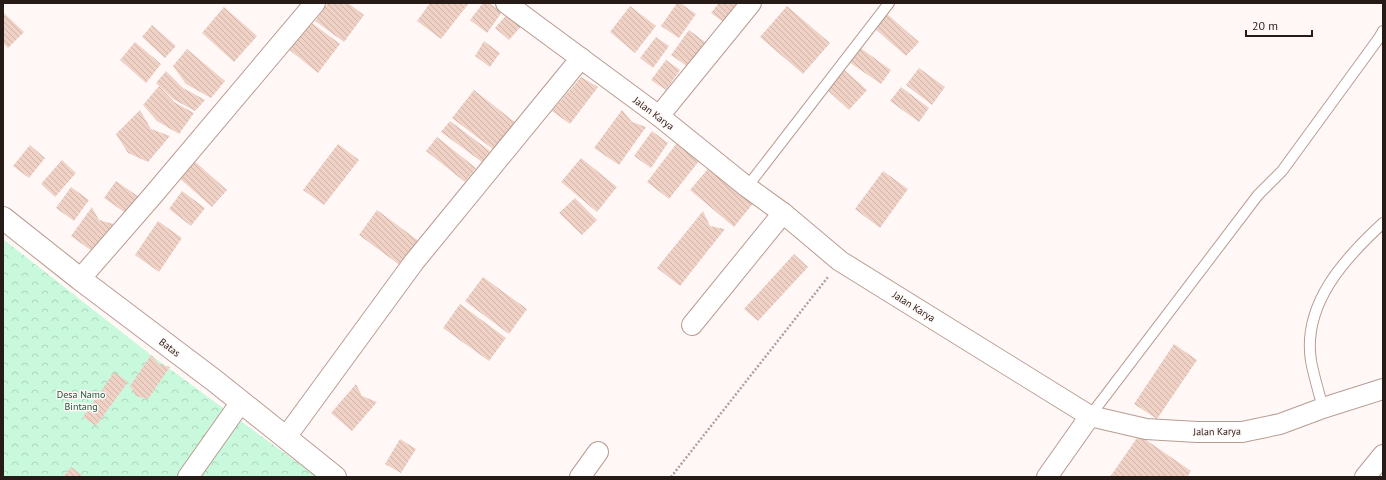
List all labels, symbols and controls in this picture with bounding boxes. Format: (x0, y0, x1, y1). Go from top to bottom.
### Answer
scale bar (1246, 12, 1312, 38)
text: 20 m (1252, 18, 1278, 33)
street label: Jalan Karya (630, 93, 677, 133)
street label: Jalan Karya (889, 288, 937, 325)
street label: Batas (156, 335, 183, 360)
park label: Desa Namo Bintang (57, 388, 105, 413)
street label: Jalan Karya (1192, 425, 1241, 438)

